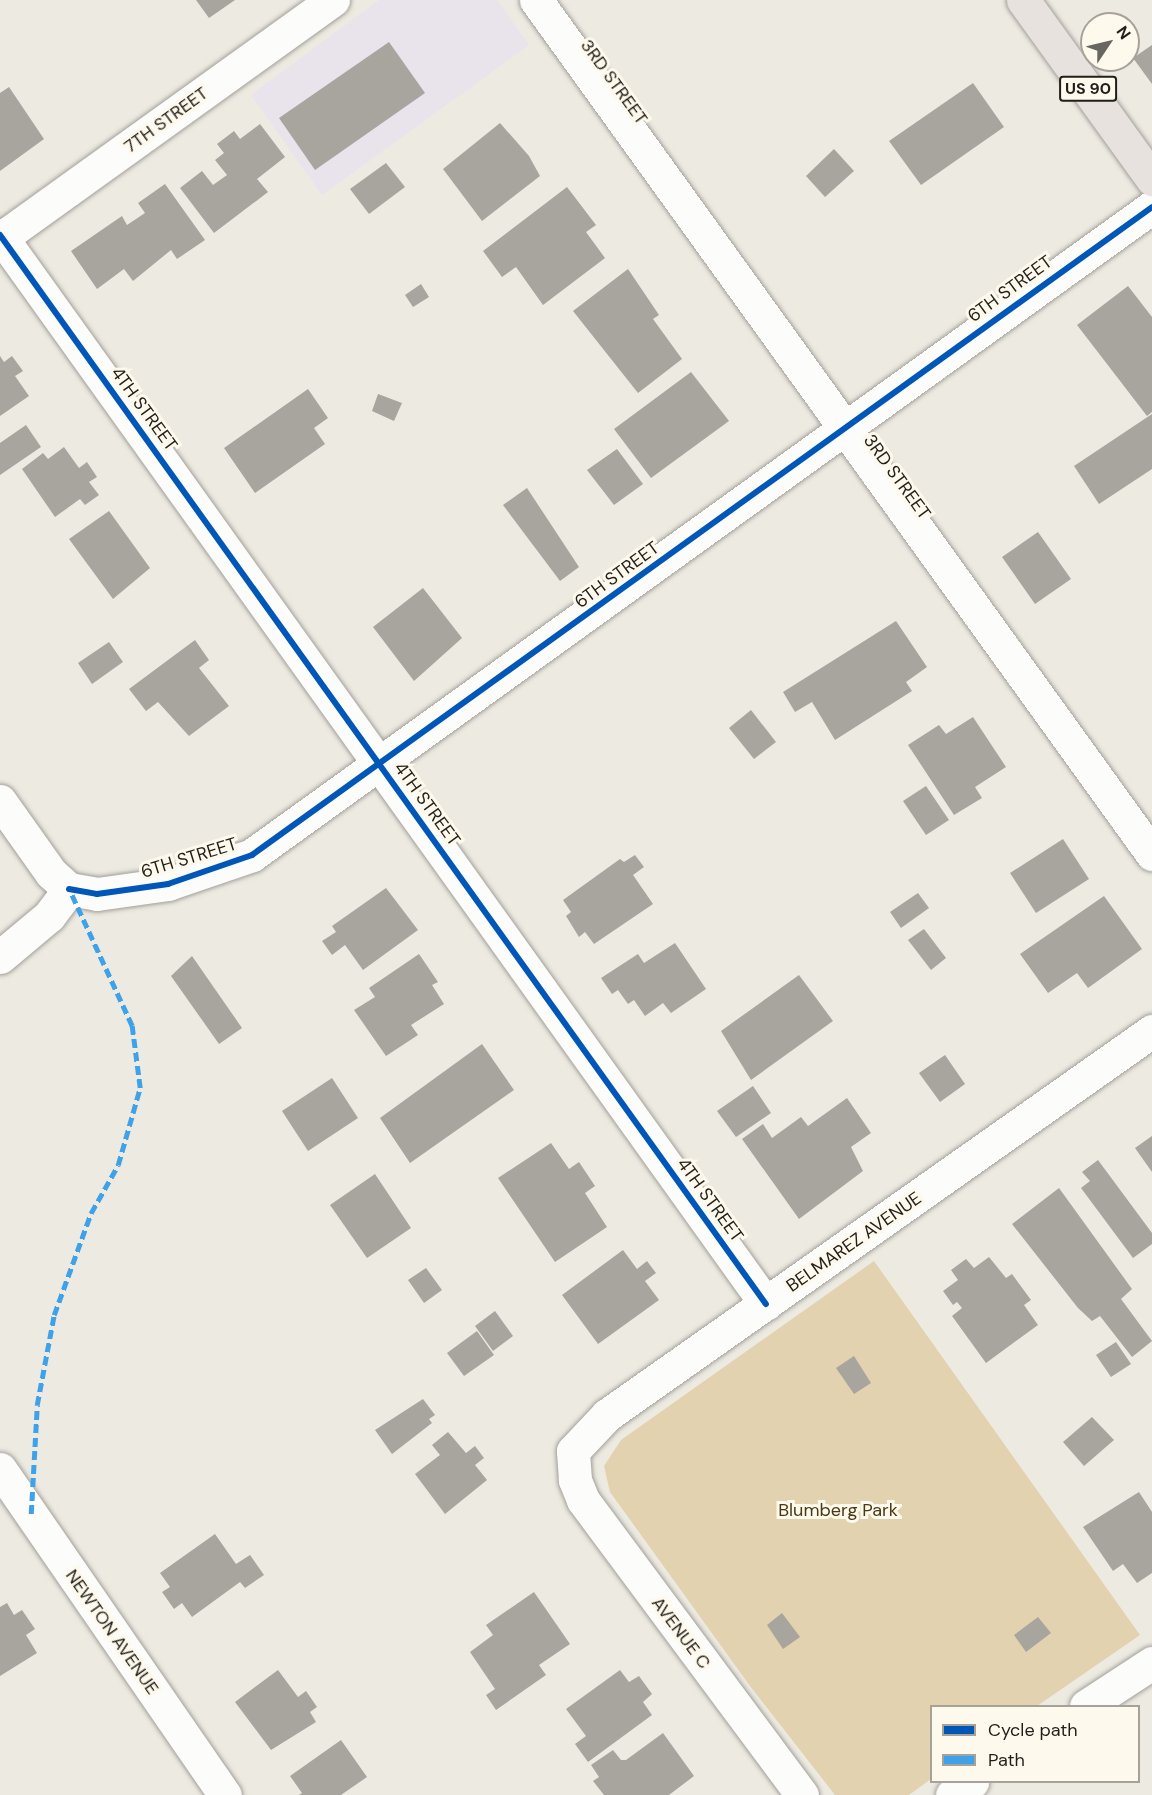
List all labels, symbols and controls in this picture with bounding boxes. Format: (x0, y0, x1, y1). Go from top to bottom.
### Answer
north arrow (1080, 12, 1140, 72)
text: N (1112, 22, 1135, 43)
street label: 3RD STREET (576, 35, 652, 129)
road number: US 90 (1058, 76, 1118, 102)
street label: 7TH STREET (120, 82, 212, 158)
street label: 6TH STREET (964, 251, 1056, 327)
street label: 4TH STREET (106, 363, 182, 455)
street label: 3RD STREET (859, 430, 935, 524)
street label: 6TH STREET (571, 537, 663, 613)
street label: 4TH STREET (389, 758, 465, 850)
street label: 6TH STREET (138, 833, 240, 883)
street label: 4TH STREET (672, 1154, 748, 1246)
street label: BELMAREZ AVENUE (782, 1187, 926, 1297)
park label: Blumberg Park (778, 1499, 898, 1521)
street label: NEWTON AVENUE (61, 1565, 163, 1699)
street label: AVENUE C (647, 1593, 715, 1673)
legend (930, 1705, 1140, 1783)
text: Cycle path (988, 1718, 1078, 1742)
text: Path (988, 1748, 1025, 1772)

